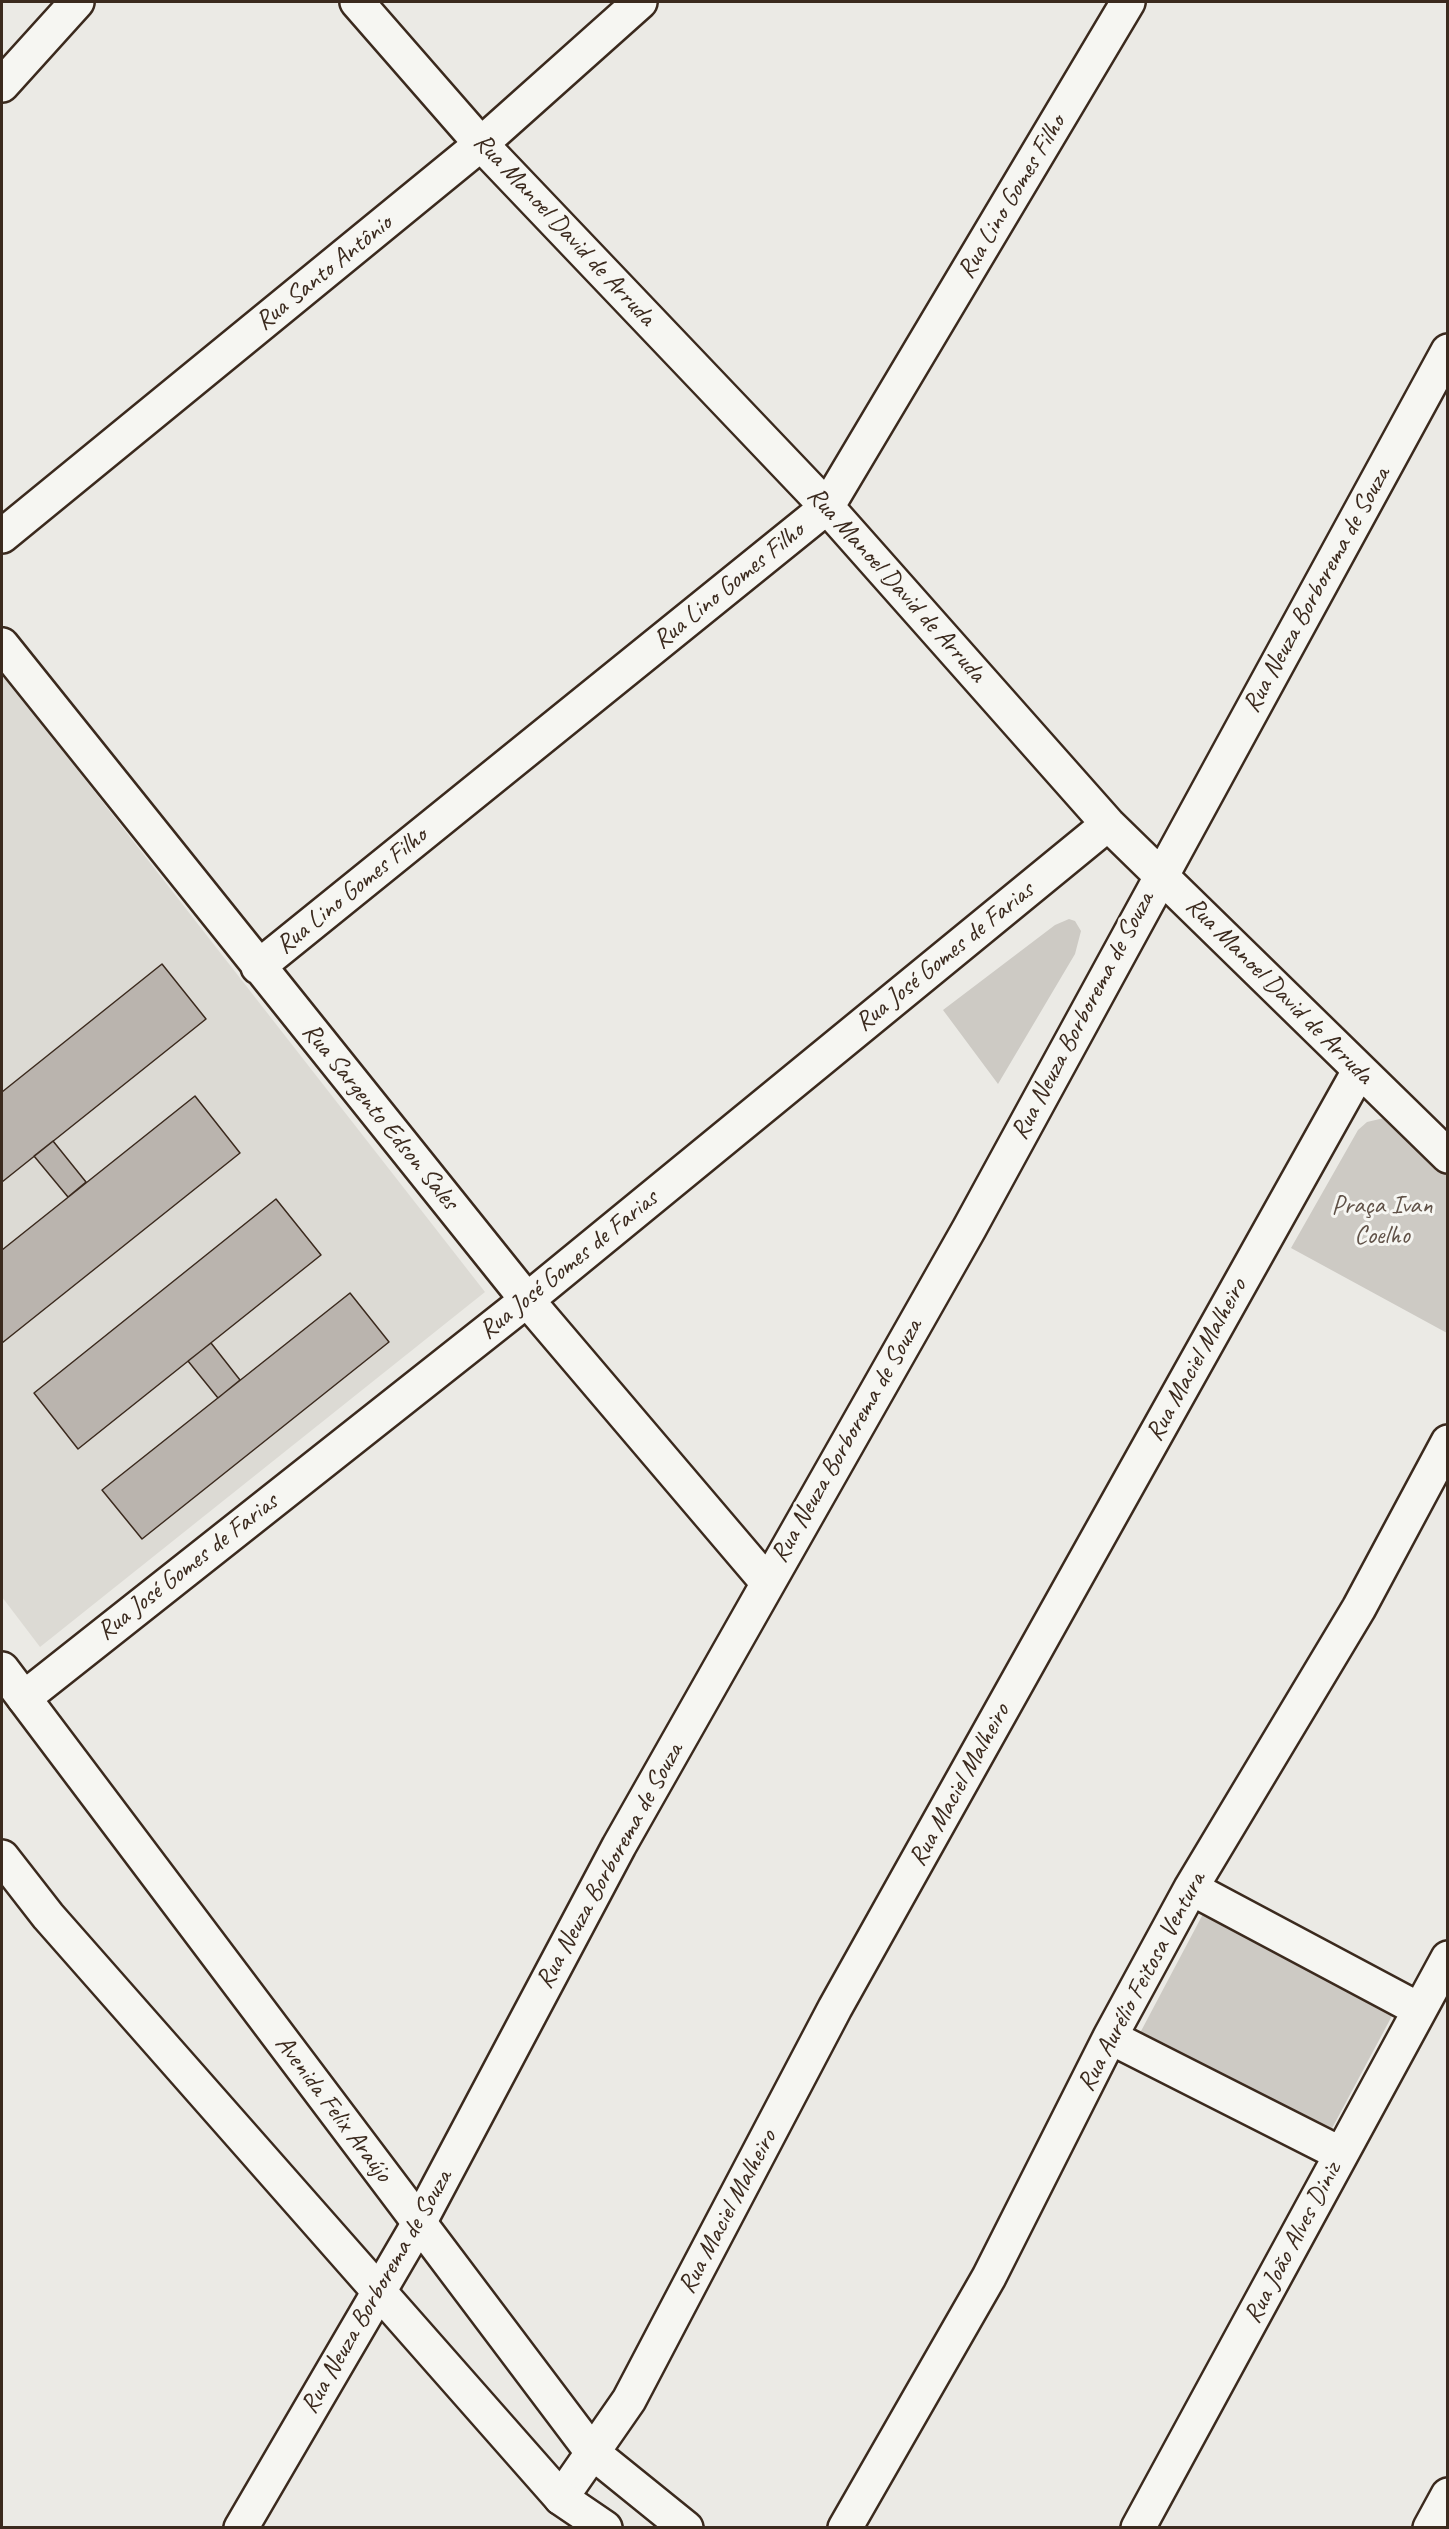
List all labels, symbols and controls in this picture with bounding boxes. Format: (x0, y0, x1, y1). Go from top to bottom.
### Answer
street label: Rua Lino Gomes Filho (951, 110, 1073, 284)
street label: Rua Manoel David de Arruda (467, 127, 661, 333)
street label: Rua Santo Antônio (249, 208, 399, 338)
street label: Rua Neuza Borborema de Souza (1236, 462, 1398, 718)
street label: Rua Manoel David de Arruda (800, 481, 992, 689)
street label: Rua Lino Gomes Filho (647, 516, 811, 656)
street label: Rua Lino Gomes Filho (270, 821, 434, 961)
street label: Rua José Gomes de Farias (849, 875, 1041, 1039)
street label: Rua Neuza Borborema de Souza (1004, 887, 1162, 1145)
street label: Rua Manoel David de Arruda (1179, 891, 1379, 1091)
street label: Rua Sargento Edson Sales (295, 1017, 465, 1217)
street label: Rua José Gomes de Farias (473, 1183, 665, 1347)
park label: Praça Ivan Coelho (1332, 1190, 1432, 1252)
street label: Rua Maciel Malheiro (1139, 1273, 1255, 1447)
street label: Rua Neuza Borborema de Souza (764, 1314, 930, 1568)
street label: Rua José Gomes de Farias (91, 1487, 285, 1647)
street label: Rua Maciel Malheiro (902, 1698, 1018, 1872)
street label: Rua Neuza Borborema de Souza (529, 1738, 691, 1994)
street label: Rua Aurélio Feitosa Ventura (1071, 1867, 1213, 2097)
street label: Avenida Felix Araújo (268, 2029, 398, 2189)
street label: Rua Maciel Malheiro (672, 2125, 784, 2299)
street label: Rua João Alves Diniz (1237, 2157, 1349, 2329)
street label: Rua Neuza Borborema de Souza (294, 2165, 460, 2419)

